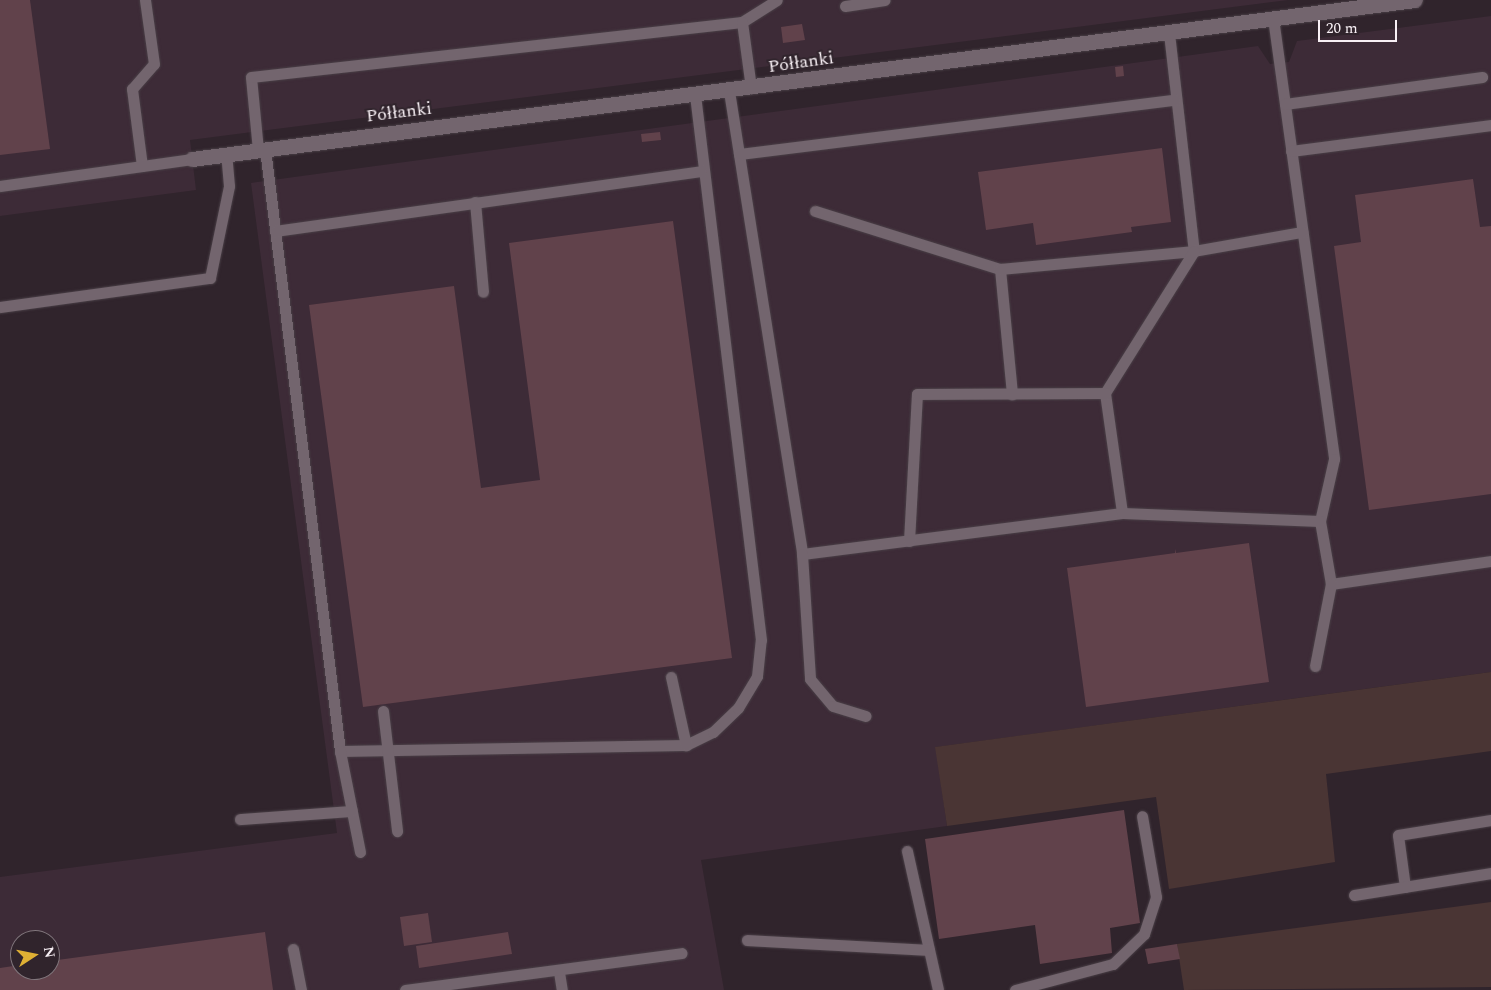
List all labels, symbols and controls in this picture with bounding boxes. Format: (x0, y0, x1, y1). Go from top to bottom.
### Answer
scale bar (1321, 10, 1400, 42)
text: 20 m (1326, 17, 1358, 40)
street label: Półłanki (767, 48, 835, 78)
street label: Półłanki (365, 98, 433, 128)
north arrow (10, 930, 60, 980)
text: N (38, 945, 61, 960)

